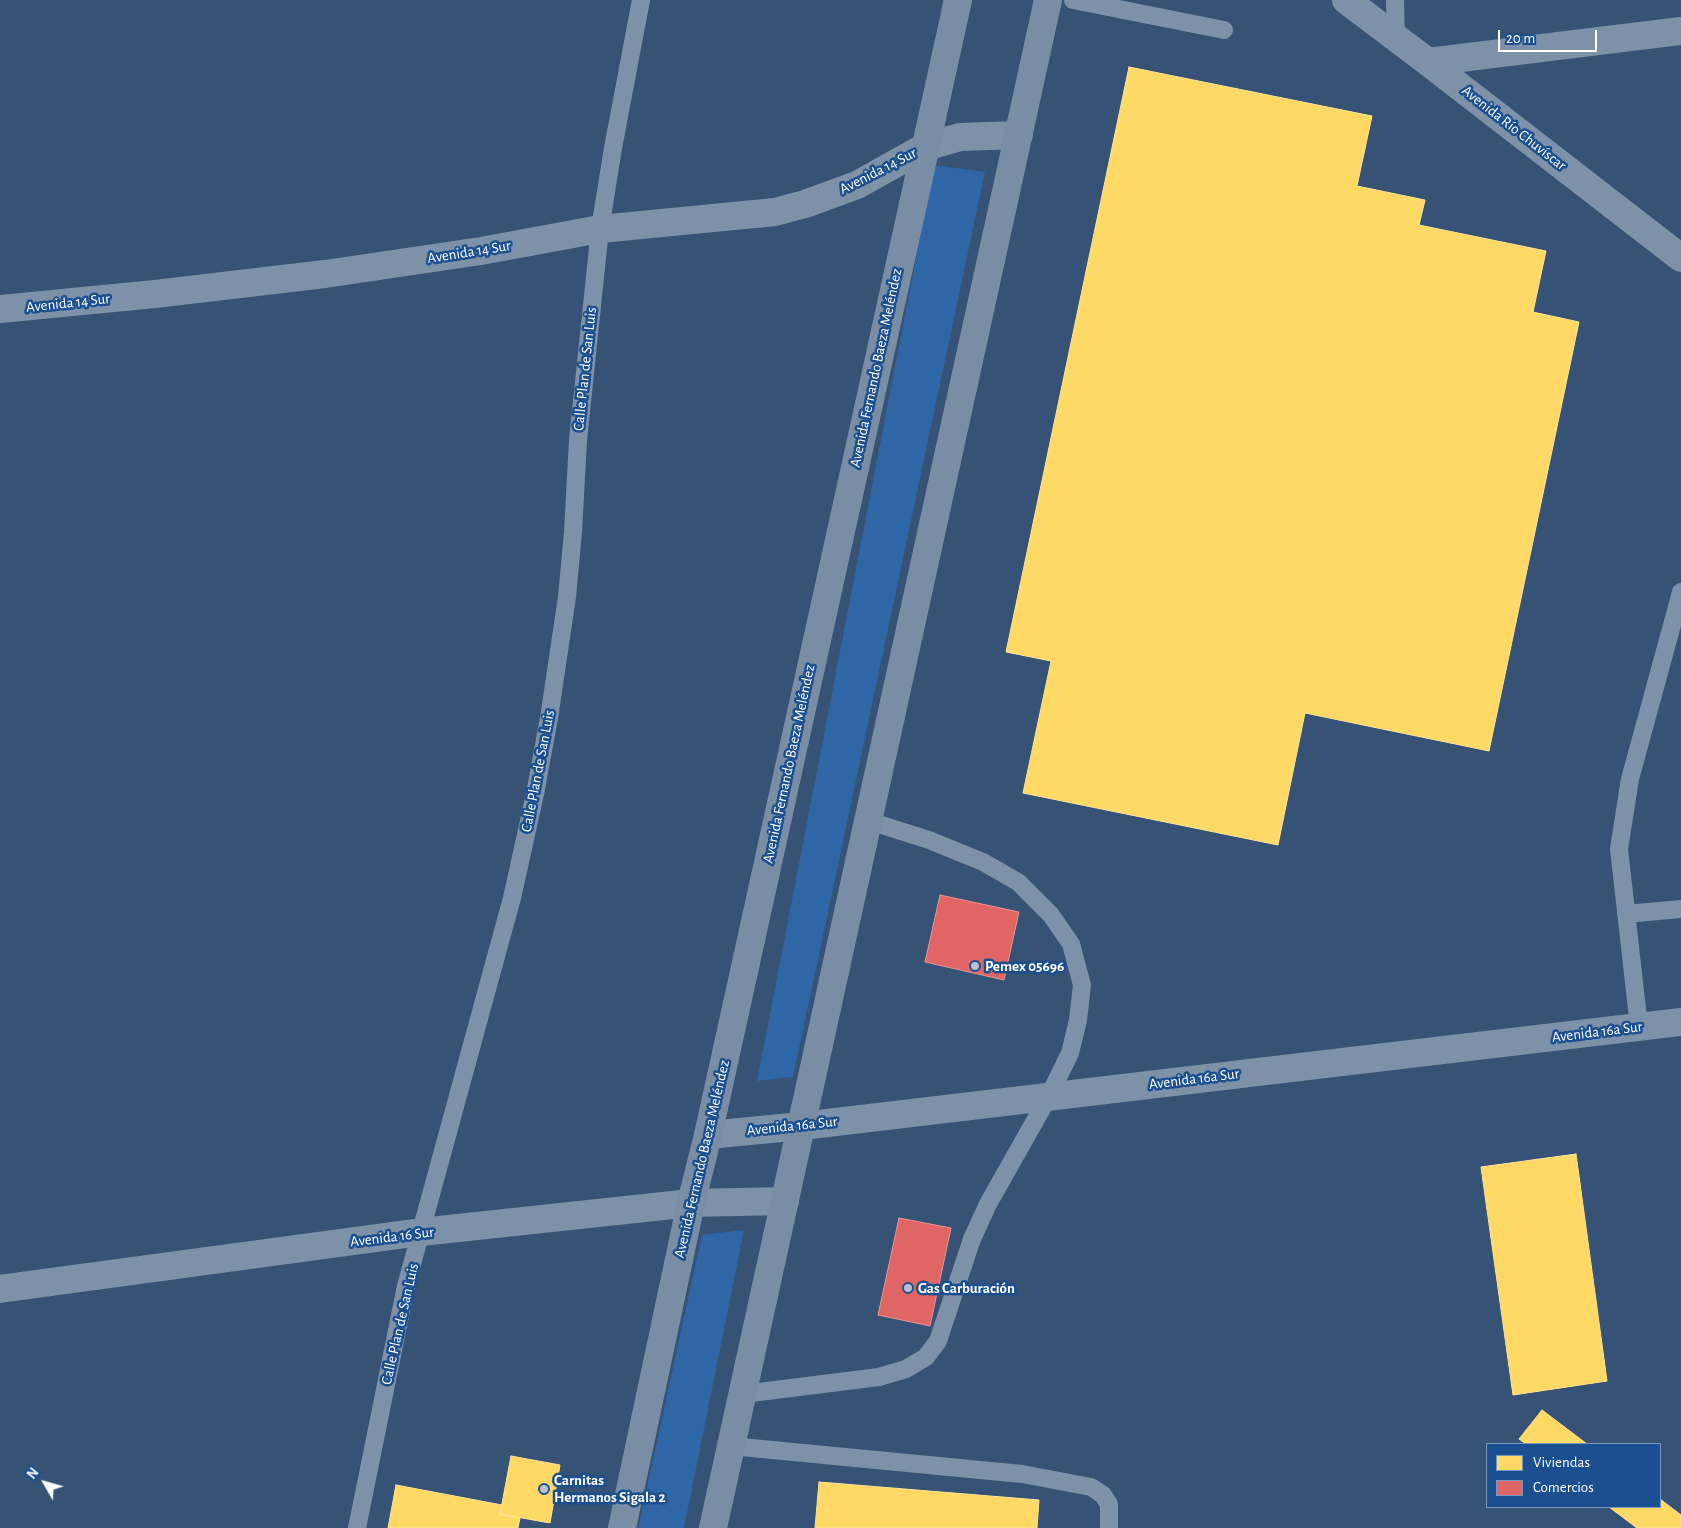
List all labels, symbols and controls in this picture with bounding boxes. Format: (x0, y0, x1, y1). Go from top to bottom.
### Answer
scale bar (1501, 20, 1600, 52)
text: 20 m (1506, 31, 1535, 46)
street label: Avenida Río Chuvíscar (1458, 82, 1570, 174)
street label: Avenida 14 Sur (836, 144, 920, 198)
street label: Avenida 14 Sur (426, 237, 512, 267)
street label: Avenida Fernando Baeza Meléndez (846, 267, 906, 469)
street label: Avenida 14 Sur (25, 290, 111, 316)
street label: Calle Plan de San Luis (570, 306, 600, 432)
street label: Avenida Fernando Baeza Meléndez (759, 663, 819, 865)
street label: Calle Plan de San Luis (517, 708, 559, 834)
place label: Pemex 05696 (985, 957, 1064, 975)
marker: Pemex 05696 (969, 960, 981, 972)
street label: Avenida 16a Sur (1551, 1018, 1643, 1046)
street label: Avenida Fernando Baeza Meléndez (670, 1058, 734, 1260)
street label: Avenida 16a Sur (1148, 1065, 1240, 1093)
street label: Avenida 16a Sur (746, 1112, 838, 1140)
street label: Avenida 16 Sur (349, 1223, 435, 1251)
street label: Calle Plan de San Luis (377, 1262, 423, 1386)
place label: Gas Carburación (918, 1279, 1015, 1297)
marker: Gas Carburación (902, 1282, 914, 1294)
legend (1486, 1443, 1661, 1508)
text: Viviendas (1533, 1455, 1590, 1470)
north arrow (20, 1458, 70, 1508)
text: N (25, 1466, 42, 1482)
place label: Carnitas Hermanos Sigala 2 (554, 1471, 665, 1506)
text: Comercios (1533, 1480, 1594, 1495)
marker: Carnitas Hermanos Sigala 2 (538, 1483, 550, 1495)

